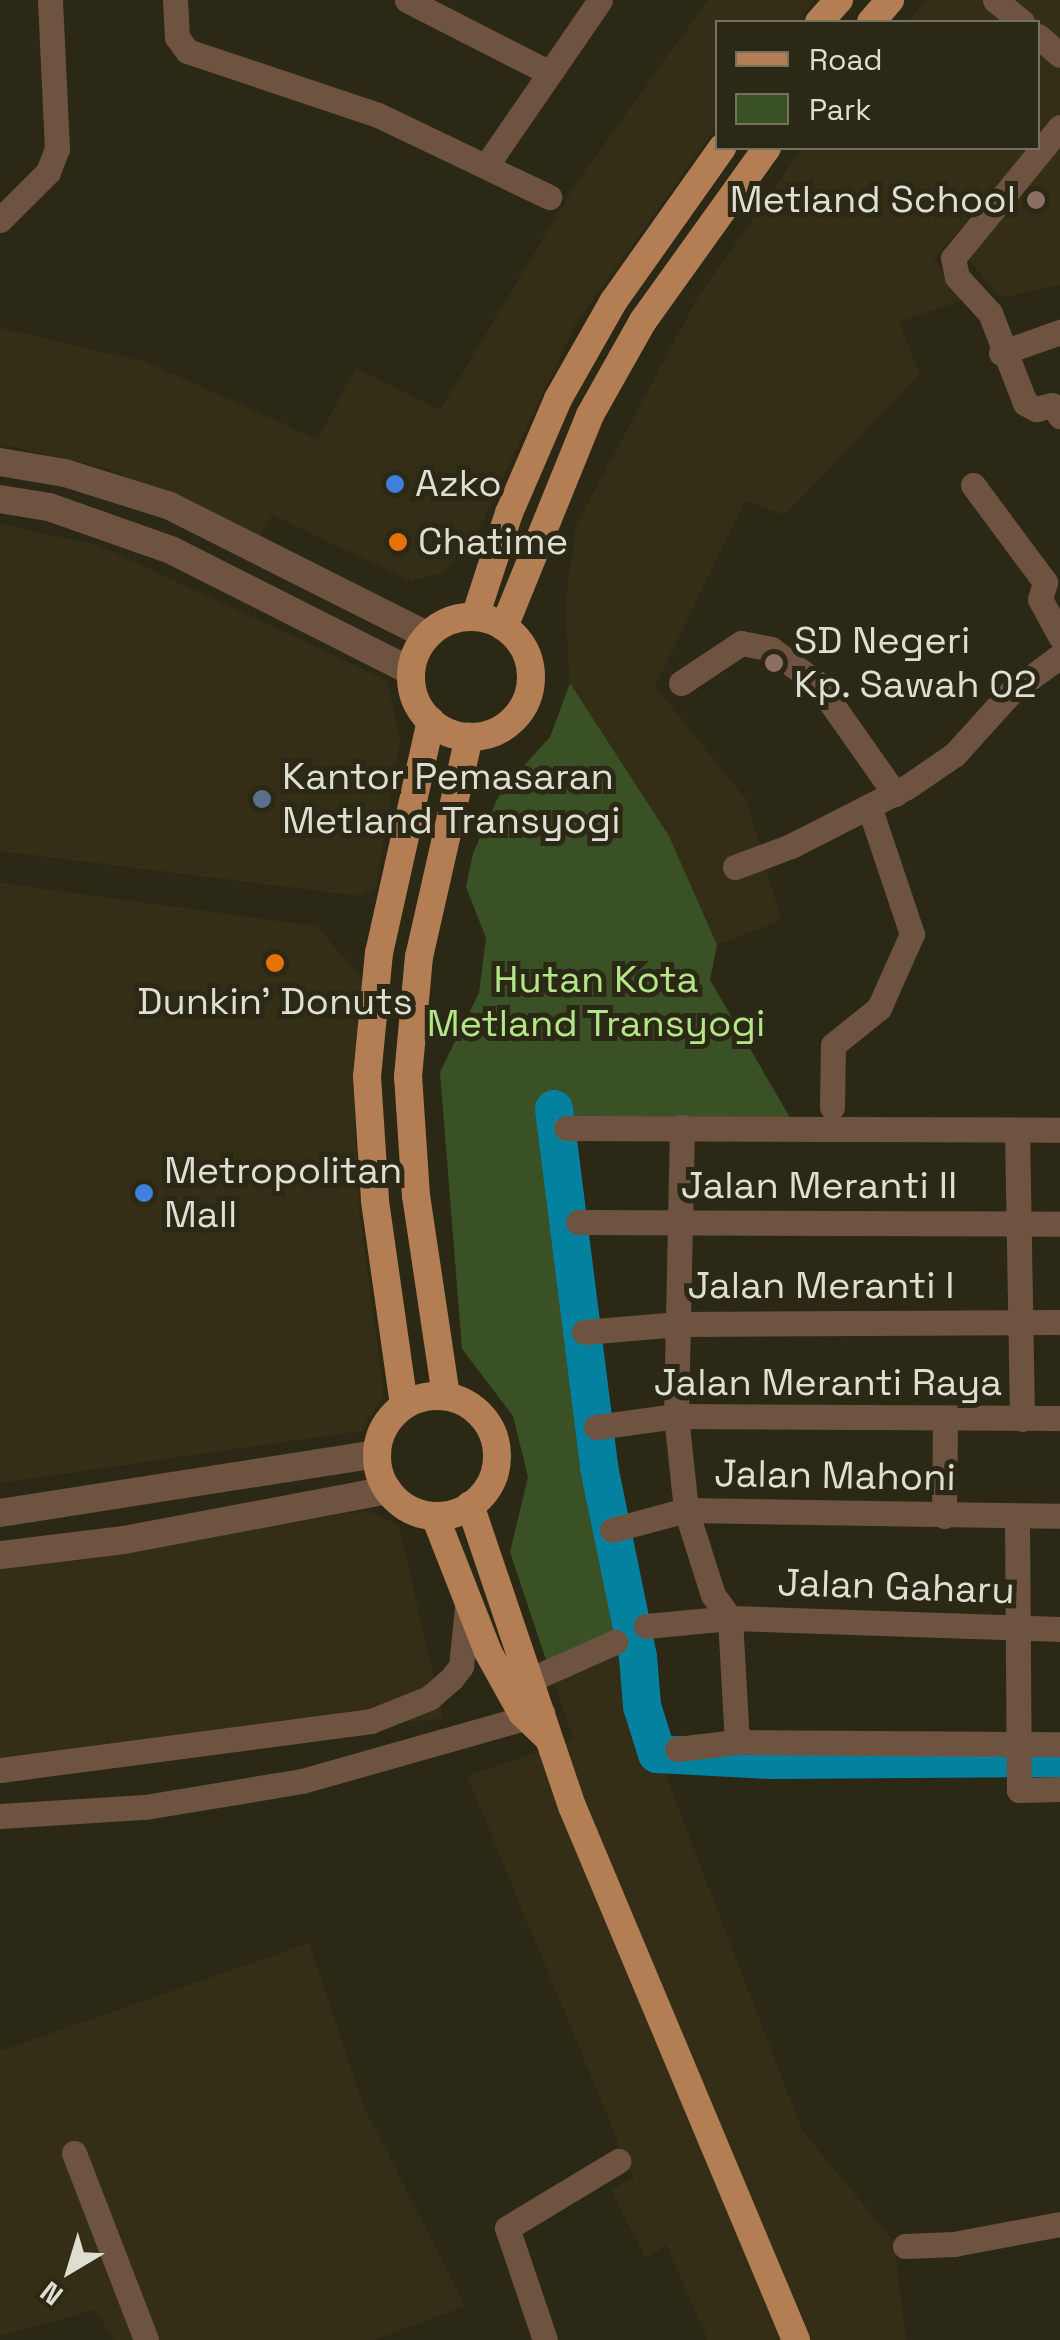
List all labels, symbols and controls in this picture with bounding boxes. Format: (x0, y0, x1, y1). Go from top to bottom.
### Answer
legend (715, 20, 1040, 150)
text: Road (809, 40, 883, 79)
text: Park (809, 90, 871, 129)
place label: Metland School (730, 177, 1016, 223)
marker: Metland School (1025, 189, 1047, 211)
place label: Azko (415, 461, 502, 507)
marker: Azko (384, 473, 406, 495)
place label: Chatime (418, 519, 568, 565)
marker: Chatime (387, 531, 409, 553)
place label: SD Negeri Kp. Sawah 02 (794, 618, 1038, 708)
marker: SD Negeri Kp. Sawah 02 (763, 652, 785, 674)
place label: Kantor Pemasaran Metland Transyogi (282, 754, 622, 844)
marker: Kantor Pemasaran Metland Transyogi (251, 788, 273, 810)
marker: Dunkin' Donuts (264, 952, 286, 974)
park label: Hutan Kota Metland Transyogi (426, 957, 766, 1046)
place label: Dunkin' Donuts (137, 979, 413, 1025)
place label: Metropolitan Mall (164, 1148, 402, 1238)
street label: Jalan Meranti II (681, 1163, 957, 1209)
marker: Metropolitan Mall (133, 1182, 155, 1204)
street label: Jalan Meranti I (687, 1263, 955, 1309)
street label: Jalan Meranti Raya (654, 1360, 1002, 1406)
street label: Jalan Mahoni (714, 1451, 956, 1501)
street label: Jalan Gaharu (777, 1560, 1015, 1614)
north arrow (20, 2220, 120, 2320)
text: N (33, 2274, 70, 2314)

